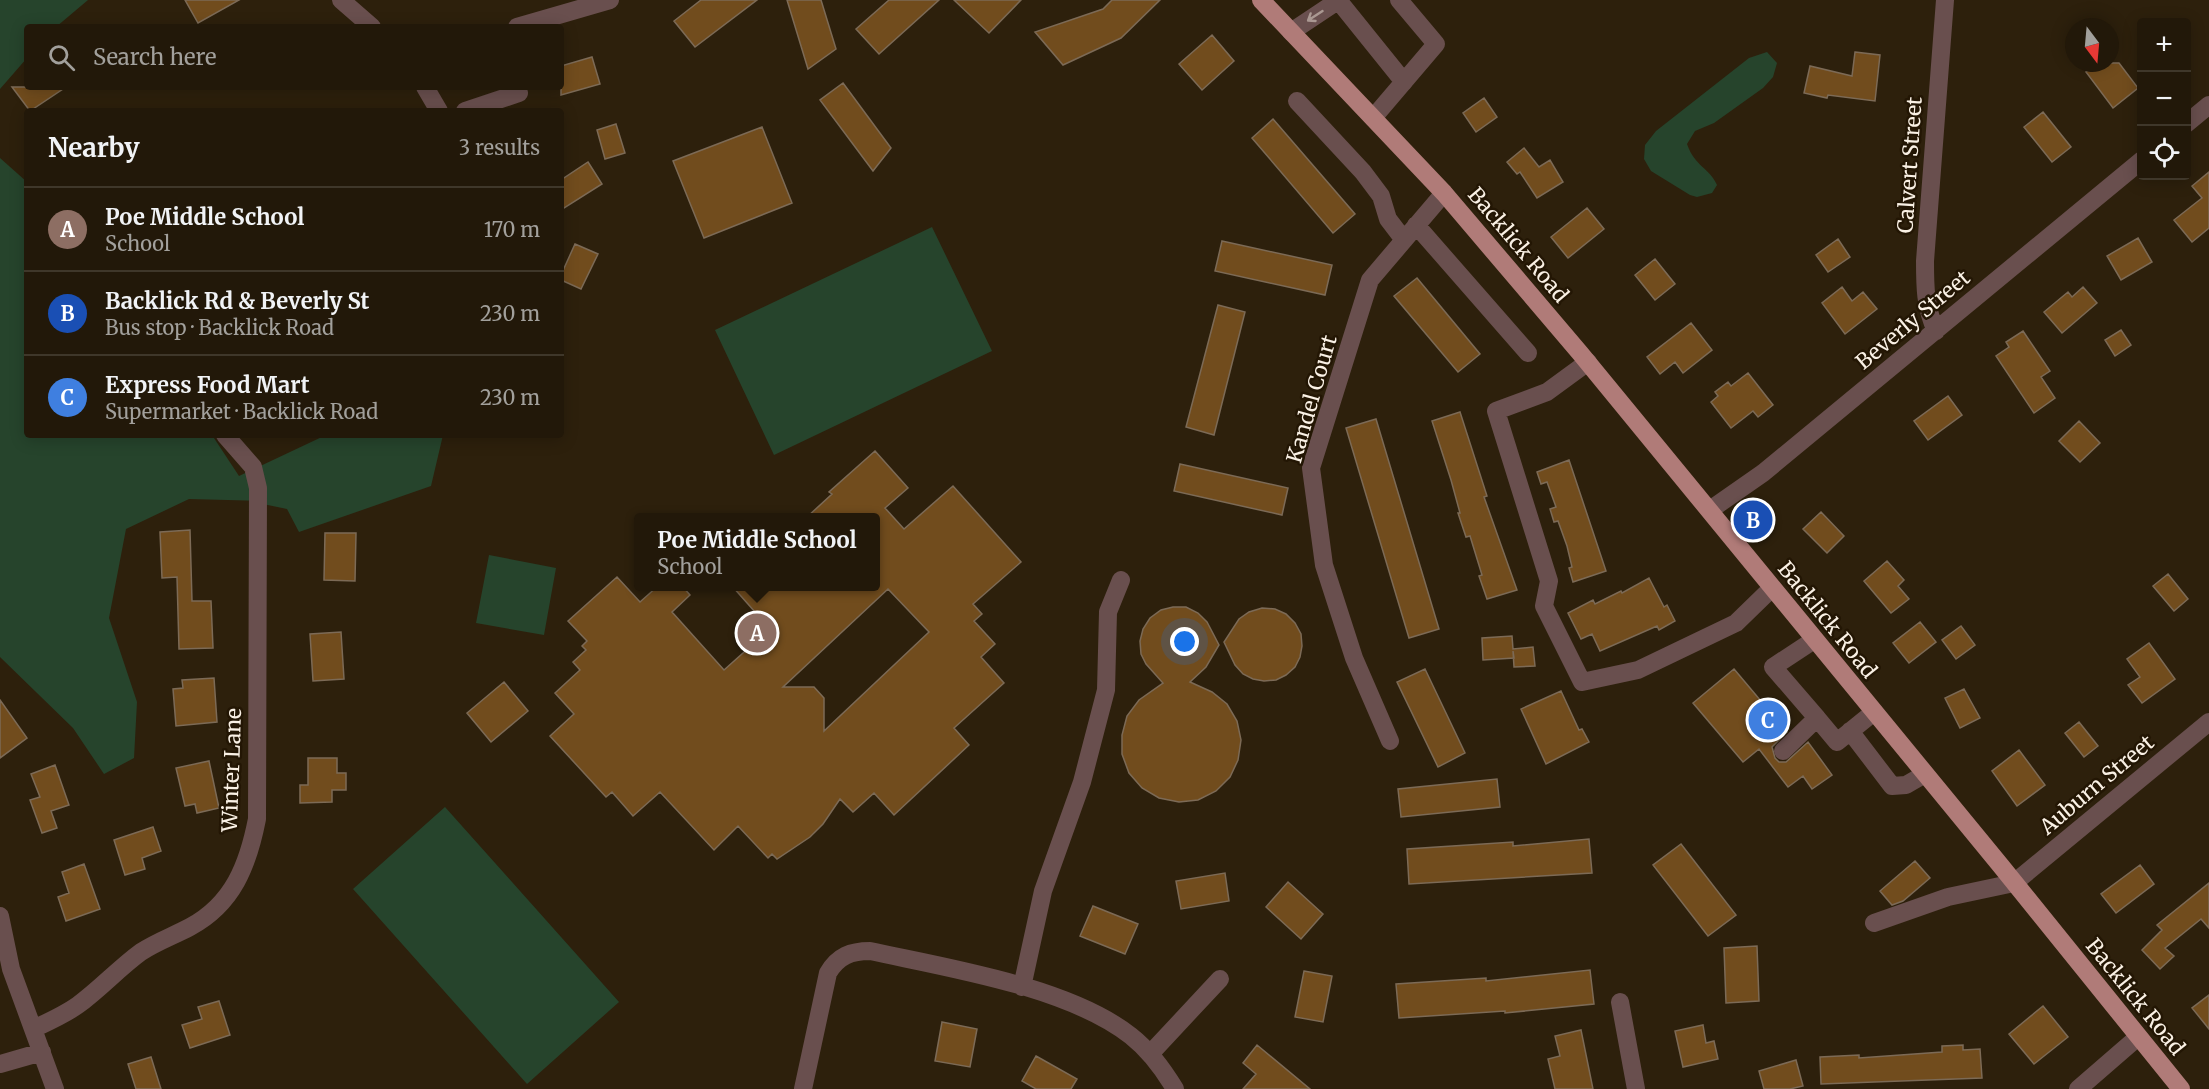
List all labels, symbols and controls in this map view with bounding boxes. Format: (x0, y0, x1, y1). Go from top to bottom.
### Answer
one-way arrow (1307, 10, 1324, 22)
north arrow (2065, 18, 2119, 72)
map controls (2137, 18, 2191, 180)
button: + (2137, 18, 2191, 72)
search box (24, 24, 564, 90)
icon: search (45, 41, 78, 74)
text: Search here (93, 43, 216, 71)
button: − (2137, 72, 2191, 126)
street label: Calvert Street (1891, 96, 1928, 234)
button: locate (2137, 126, 2191, 180)
text: Nearby (48, 131, 140, 164)
text: 3 results (459, 135, 540, 160)
street label: Backlick Road (1462, 181, 1575, 308)
text: Poe Middle School (105, 203, 304, 231)
text: A (60, 217, 75, 242)
text: 170 m (484, 217, 540, 242)
text: School (105, 231, 170, 256)
street label: Beverly Street (1850, 264, 1975, 375)
text: Backlick Rd & Beverly St (105, 287, 369, 315)
text: B (61, 301, 74, 326)
text: 230 m (480, 301, 540, 326)
text: Bus stop · Backlick Road (105, 315, 334, 340)
street label: Kandel Court (1280, 332, 1343, 466)
text: Express Food Mart (105, 371, 310, 399)
text: C (61, 385, 74, 410)
text: 230 m (480, 385, 540, 410)
text: Supermarket · Backlick Road (105, 399, 378, 424)
pin: B (1734, 498, 1772, 542)
popup (634, 513, 880, 591)
text: Poe Middle School (657, 526, 857, 554)
text: School (657, 554, 722, 579)
street label: Backlick Road (1772, 556, 1883, 684)
pin: A (738, 610, 777, 656)
your location (1170, 627, 1199, 656)
pin: C (1748, 698, 1788, 742)
street label: Winter Lane (216, 707, 247, 834)
street label: Auburn Street (2033, 729, 2159, 841)
street label: Backlick Road (2080, 933, 2191, 1061)

